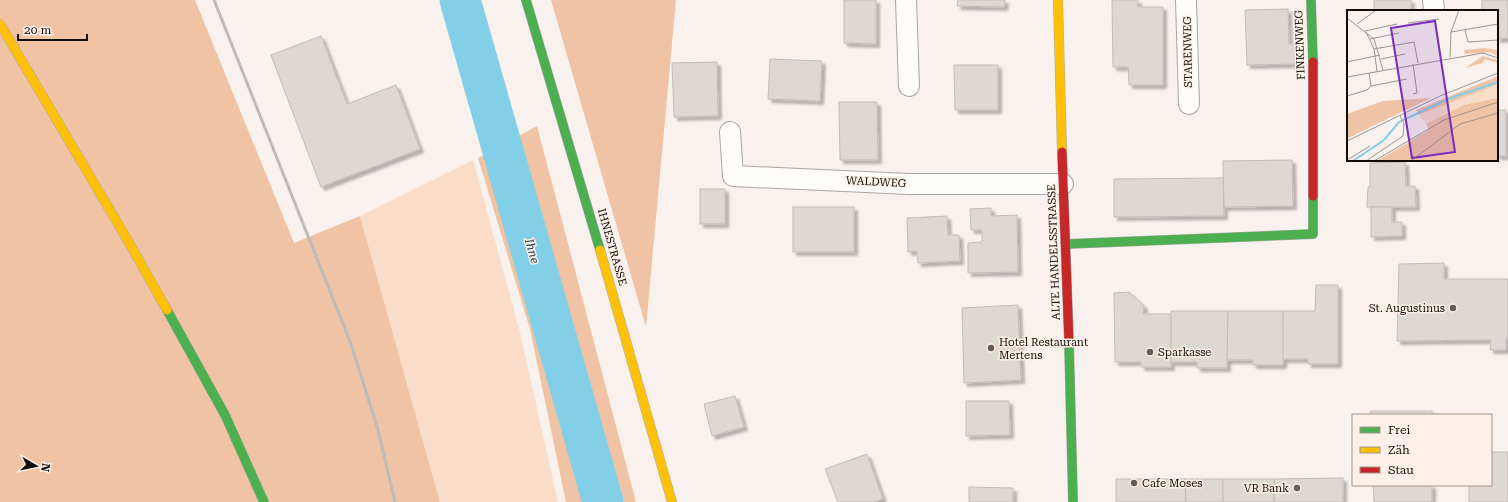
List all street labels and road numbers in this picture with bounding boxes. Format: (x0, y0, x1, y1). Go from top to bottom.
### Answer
street label: FINKENWEG (1292, 9, 1308, 80)
street label: STARENWEG (1181, 16, 1195, 88)
street label: WALDWEG (846, 174, 907, 190)
street label: ALTE HANDELSSTRASSE (1045, 184, 1063, 320)
street label: IHNESTRASSE (595, 207, 629, 287)

